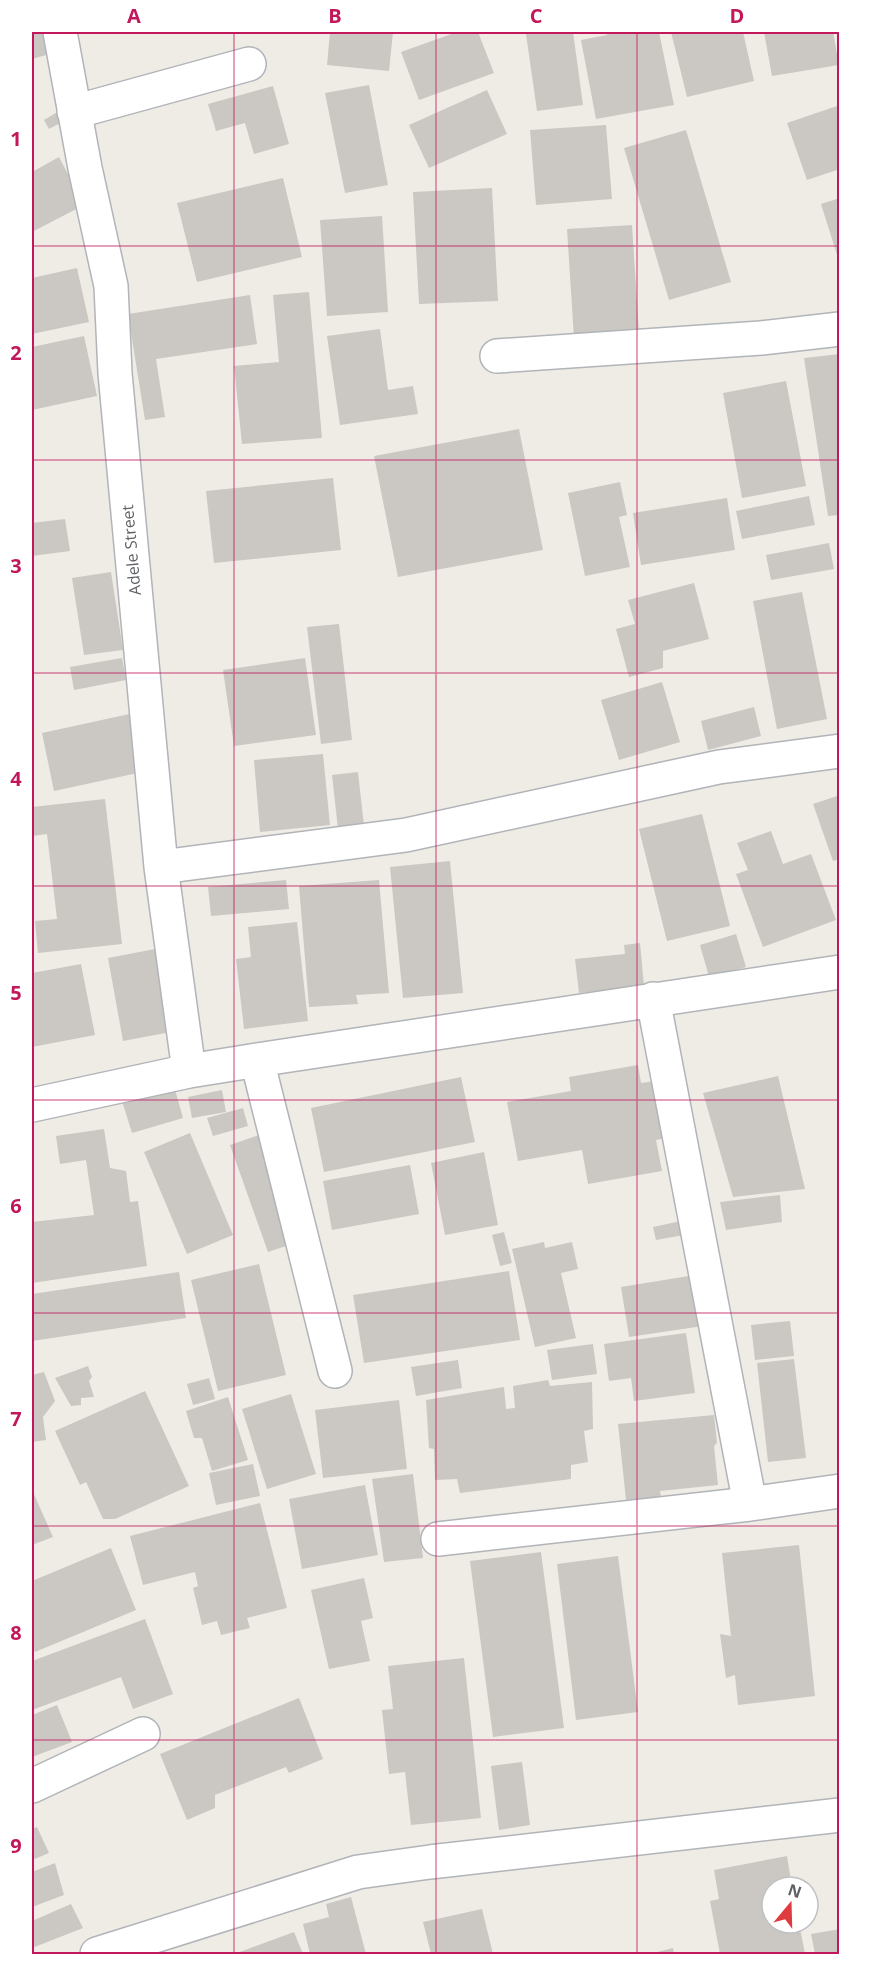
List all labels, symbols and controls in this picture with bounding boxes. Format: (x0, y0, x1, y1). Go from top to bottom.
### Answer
text: A (127, 2, 141, 29)
text: B (328, 2, 342, 29)
text: C (530, 2, 543, 29)
text: D (730, 2, 744, 29)
text: 1 (10, 125, 22, 152)
text: 2 (10, 339, 22, 366)
street label: Adele Street (116, 504, 146, 596)
text: 3 (10, 552, 22, 579)
text: 4 (10, 765, 22, 792)
text: 5 (10, 979, 22, 1006)
text: 6 (10, 1192, 22, 1219)
text: 7 (10, 1405, 22, 1432)
text: 8 (10, 1619, 22, 1646)
text: 9 (10, 1832, 22, 1859)
north arrow (760, 1875, 820, 1935)
text: N (785, 1878, 805, 1903)

